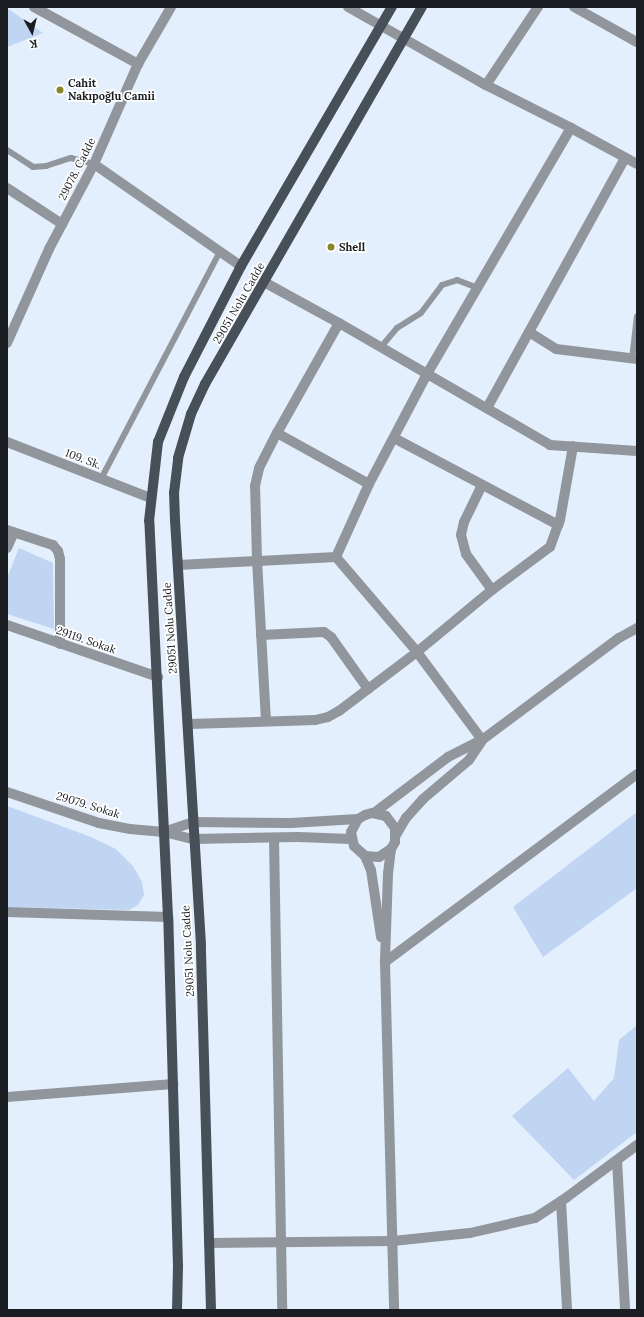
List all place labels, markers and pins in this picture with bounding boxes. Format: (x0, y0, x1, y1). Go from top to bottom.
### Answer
place label: Cahit Nakıpoğlu Camii (68, 77, 155, 103)
marker: Cahit Nakıpoğlu Camii (55, 85, 65, 95)
place label: Shell (339, 240, 365, 254)
marker: Shell (326, 242, 336, 252)

